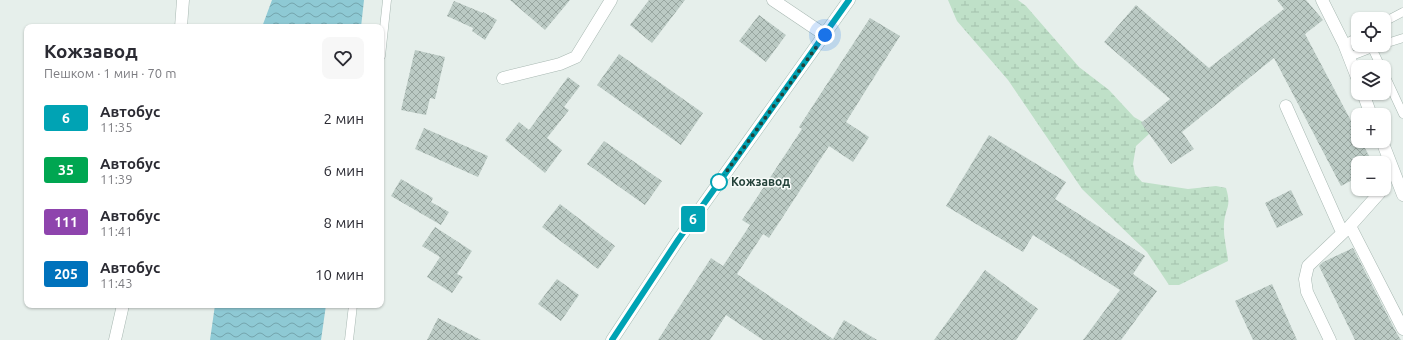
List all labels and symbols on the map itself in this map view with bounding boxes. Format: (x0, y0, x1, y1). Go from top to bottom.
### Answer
your location (815, 25, 835, 45)
marker: Кожзавод (710, 173, 728, 191)
place label: Кожзавод (731, 175, 790, 188)
line badge: 6 (680, 206, 706, 232)

